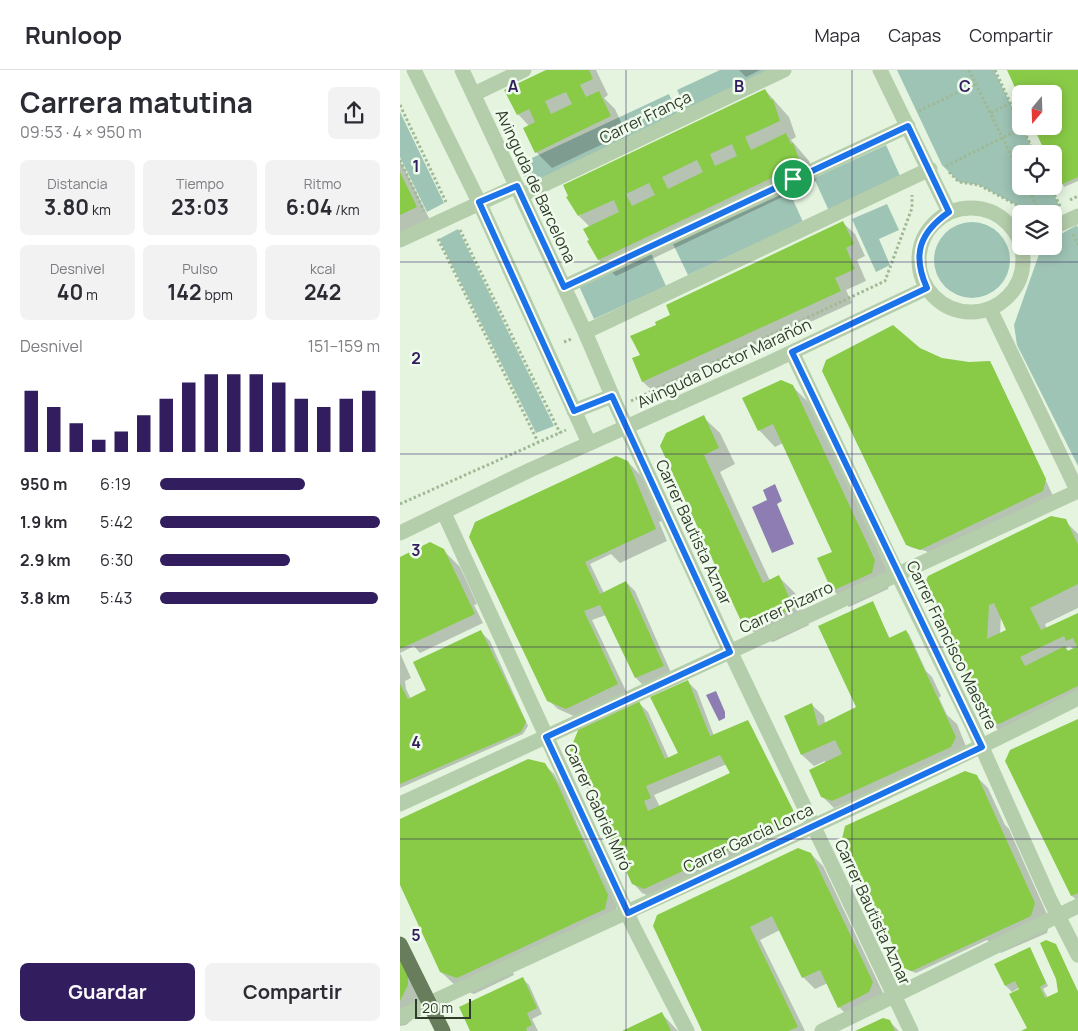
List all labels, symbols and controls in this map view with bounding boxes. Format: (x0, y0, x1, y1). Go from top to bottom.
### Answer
text: Runloop (25, 18, 122, 51)
text: Mapa (814, 23, 860, 47)
text: Capas (888, 23, 941, 47)
text: Compartir (969, 23, 1053, 47)
text: A (508, 75, 519, 97)
text: B (734, 75, 744, 97)
text: C (959, 75, 971, 97)
text: Carrera matutina (20, 83, 253, 121)
street label: Carrer França (595, 85, 695, 149)
north arrow (1012, 85, 1062, 135)
map controls (1012, 85, 1062, 255)
button: share (328, 87, 380, 139)
street label: Avinguda de Barcelona (491, 106, 581, 266)
text: 09:53 · 4 × 950 m (20, 121, 142, 143)
button: locate (1012, 145, 1062, 195)
text: 1 (412, 155, 420, 177)
pin (772, 158, 814, 200)
icon: arrive (779, 165, 807, 193)
text: Distancia (47, 174, 107, 193)
text: Tiempo (176, 174, 224, 193)
text: Ritmo (304, 174, 342, 193)
text: 3.80 (44, 193, 89, 221)
text: 23:03 (171, 193, 229, 221)
text: 6:04 (286, 193, 333, 221)
text: km (89, 200, 111, 219)
text: /km (333, 200, 360, 219)
button: layers (1012, 205, 1062, 255)
text: Desnivel (50, 259, 105, 278)
text: Pulso (182, 259, 218, 278)
text: kcal (310, 259, 335, 278)
text: 40 (57, 278, 83, 306)
text: 142 (167, 278, 202, 306)
text: 242 (304, 278, 341, 306)
text: m (83, 285, 98, 304)
text: bpm (202, 285, 233, 304)
street label: Avinguda Doctor Marañón (633, 313, 815, 413)
text: Desnivel (20, 335, 83, 357)
text: 151–159 m (308, 335, 380, 357)
text: 2 (411, 347, 421, 369)
street label: Carrer Bautista Aznar (651, 456, 737, 608)
text: 950 m (20, 473, 67, 495)
text: 6:19 (100, 473, 131, 495)
text: 1.9 km (20, 511, 67, 533)
text: 5:42 (100, 511, 133, 533)
text: 3 (411, 539, 421, 561)
text: 2.9 km (20, 549, 71, 571)
text: 6:30 (100, 549, 133, 571)
street label: Carrer Francisco Maestre (901, 557, 1003, 733)
street label: Carrer Pizarro (736, 576, 836, 638)
text: 3.8 km (20, 587, 70, 609)
text: 5:43 (100, 587, 132, 609)
text: 4 (411, 731, 421, 753)
street label: Carrer Gabriel Miró (559, 740, 637, 874)
street label: Carrer García Lorca (679, 798, 817, 878)
street label: Carrer Bautista Aznar (830, 836, 916, 988)
text: 5 (411, 924, 421, 946)
button: Guardar (20, 963, 195, 1021)
button: Compartir (205, 963, 380, 1021)
scale bar (415, 996, 471, 1019)
text: 20 m (422, 998, 453, 1017)

